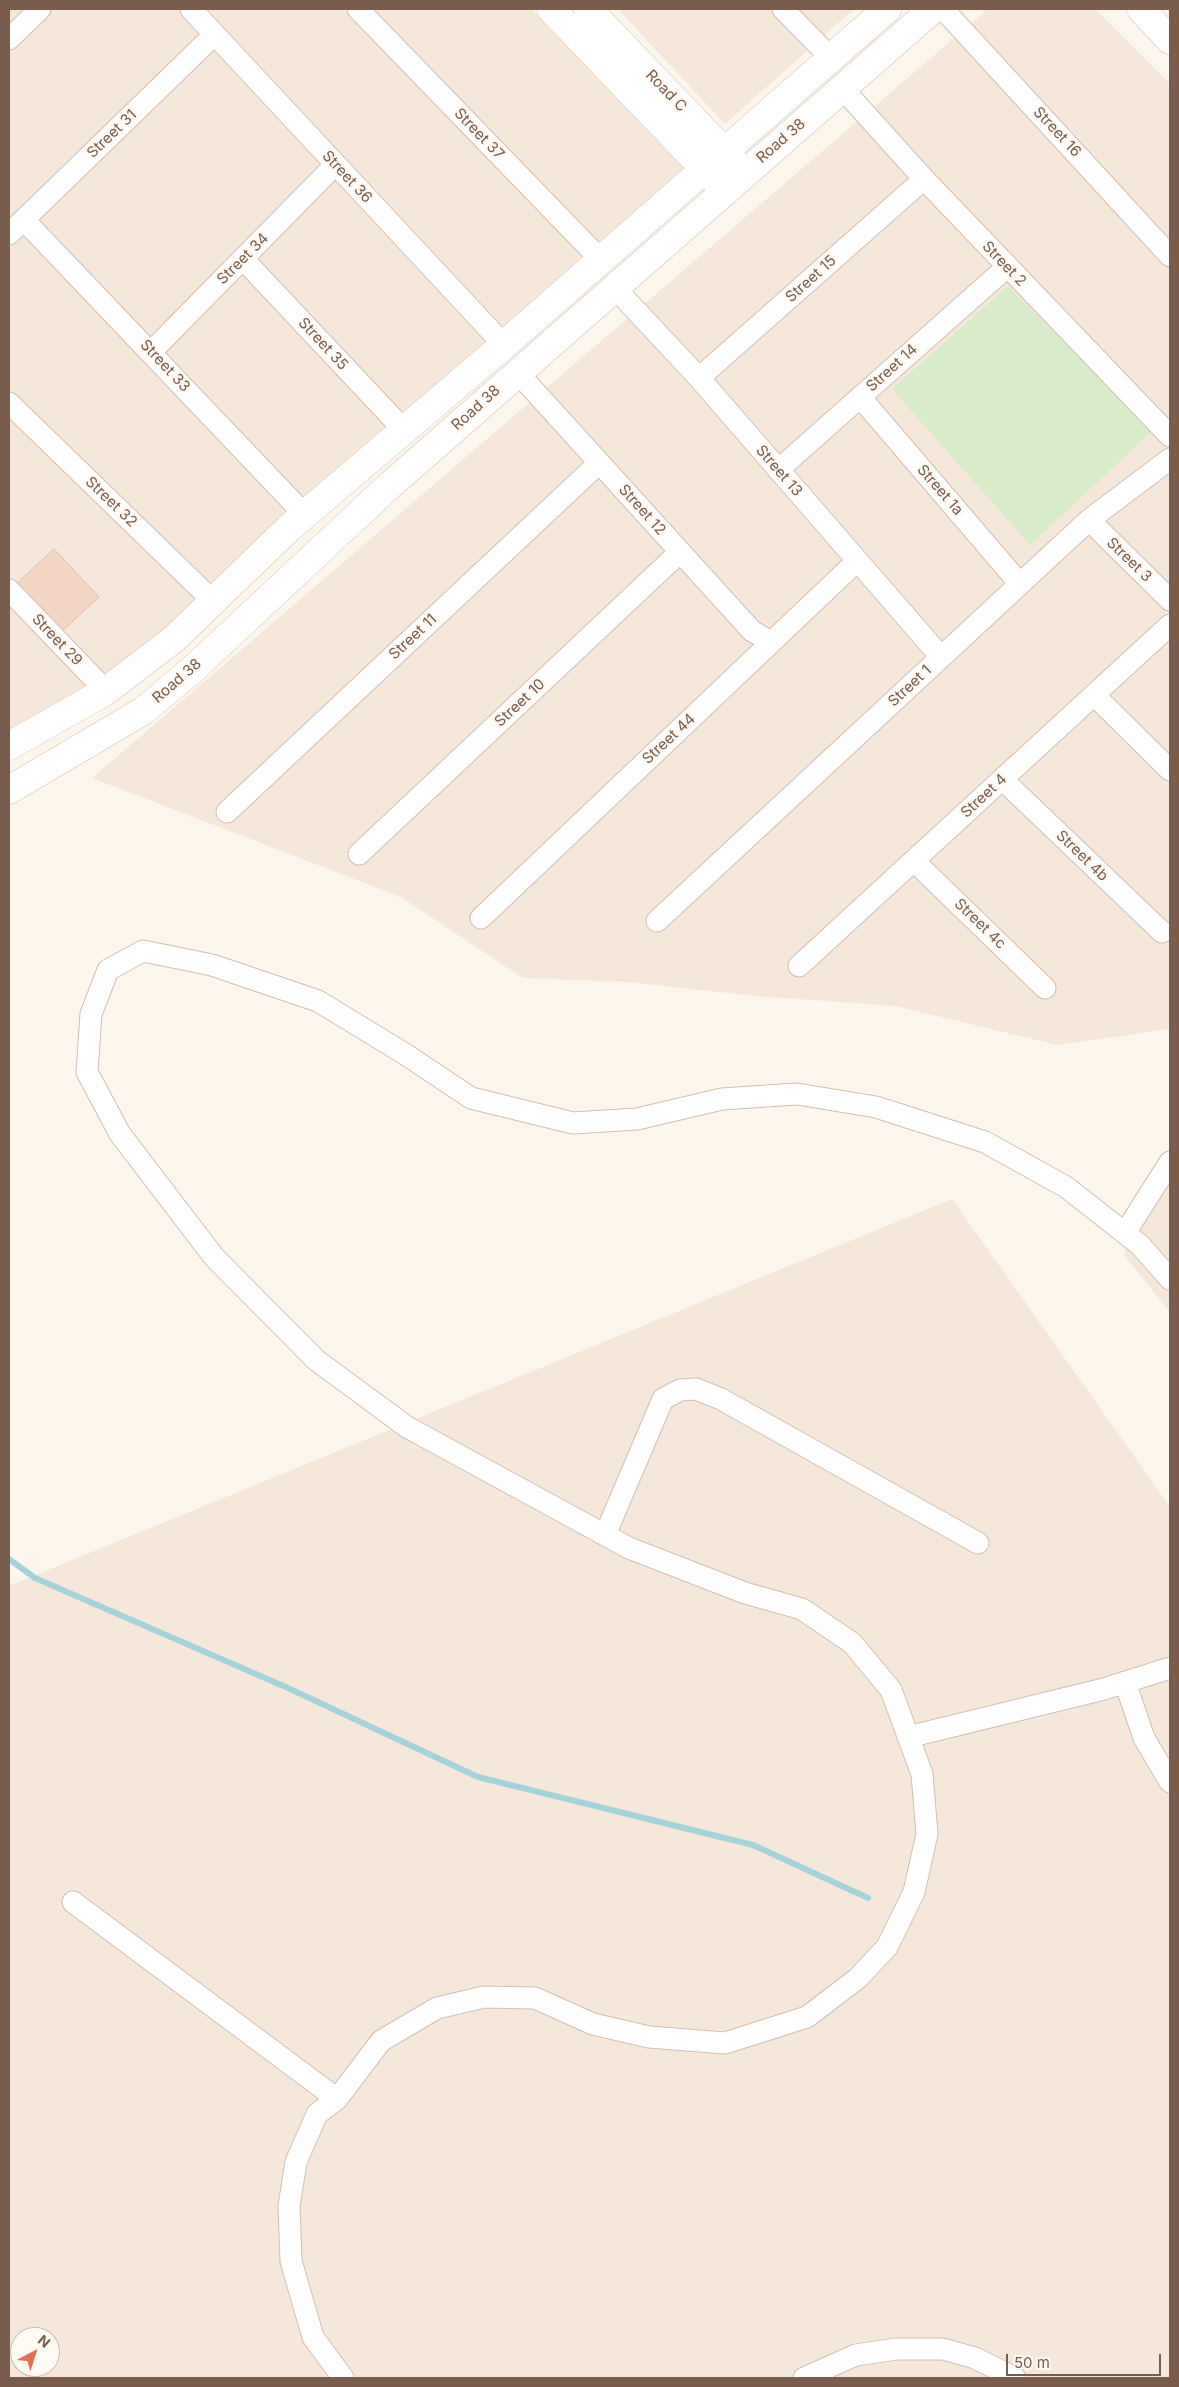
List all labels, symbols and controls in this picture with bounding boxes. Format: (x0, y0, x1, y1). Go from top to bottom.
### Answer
street label: Road C (642, 66, 690, 116)
street label: Street 16 (1029, 103, 1085, 161)
street label: Street 37 (450, 105, 508, 163)
street label: Street 31 (83, 106, 141, 162)
street label: Road 38 (753, 115, 809, 167)
street label: Street 36 (318, 147, 376, 207)
street label: Street 34 (213, 229, 273, 289)
street label: Street 2 (978, 238, 1030, 290)
street label: Street 15 (782, 252, 840, 306)
street label: Street 35 (294, 314, 352, 374)
street label: Street 33 (136, 336, 194, 396)
street label: Street 14 (863, 340, 921, 396)
street label: Road 38 (448, 382, 504, 434)
street label: Street 13 (752, 442, 806, 500)
street label: Street 1a (913, 461, 967, 519)
street label: Street 32 (81, 473, 141, 531)
street label: Street 12 (615, 481, 669, 539)
street label: Street 3 (1103, 534, 1155, 586)
street label: Street 29 (28, 610, 86, 670)
street label: Street 11 (385, 610, 441, 664)
street label: Road 38 (149, 655, 205, 707)
street label: Street 1 (885, 661, 935, 711)
street label: Street 10 (491, 675, 549, 731)
street label: Street 44 (639, 710, 699, 768)
street label: Street 4 (957, 770, 1011, 822)
street label: Street 4b (1052, 827, 1112, 885)
street label: Street 4c (950, 895, 1010, 953)
north arrow (10, 2327, 60, 2377)
text: N (35, 2331, 54, 2351)
scale bar (1009, 2344, 1164, 2376)
text: 50 m (1014, 2353, 1050, 2372)

